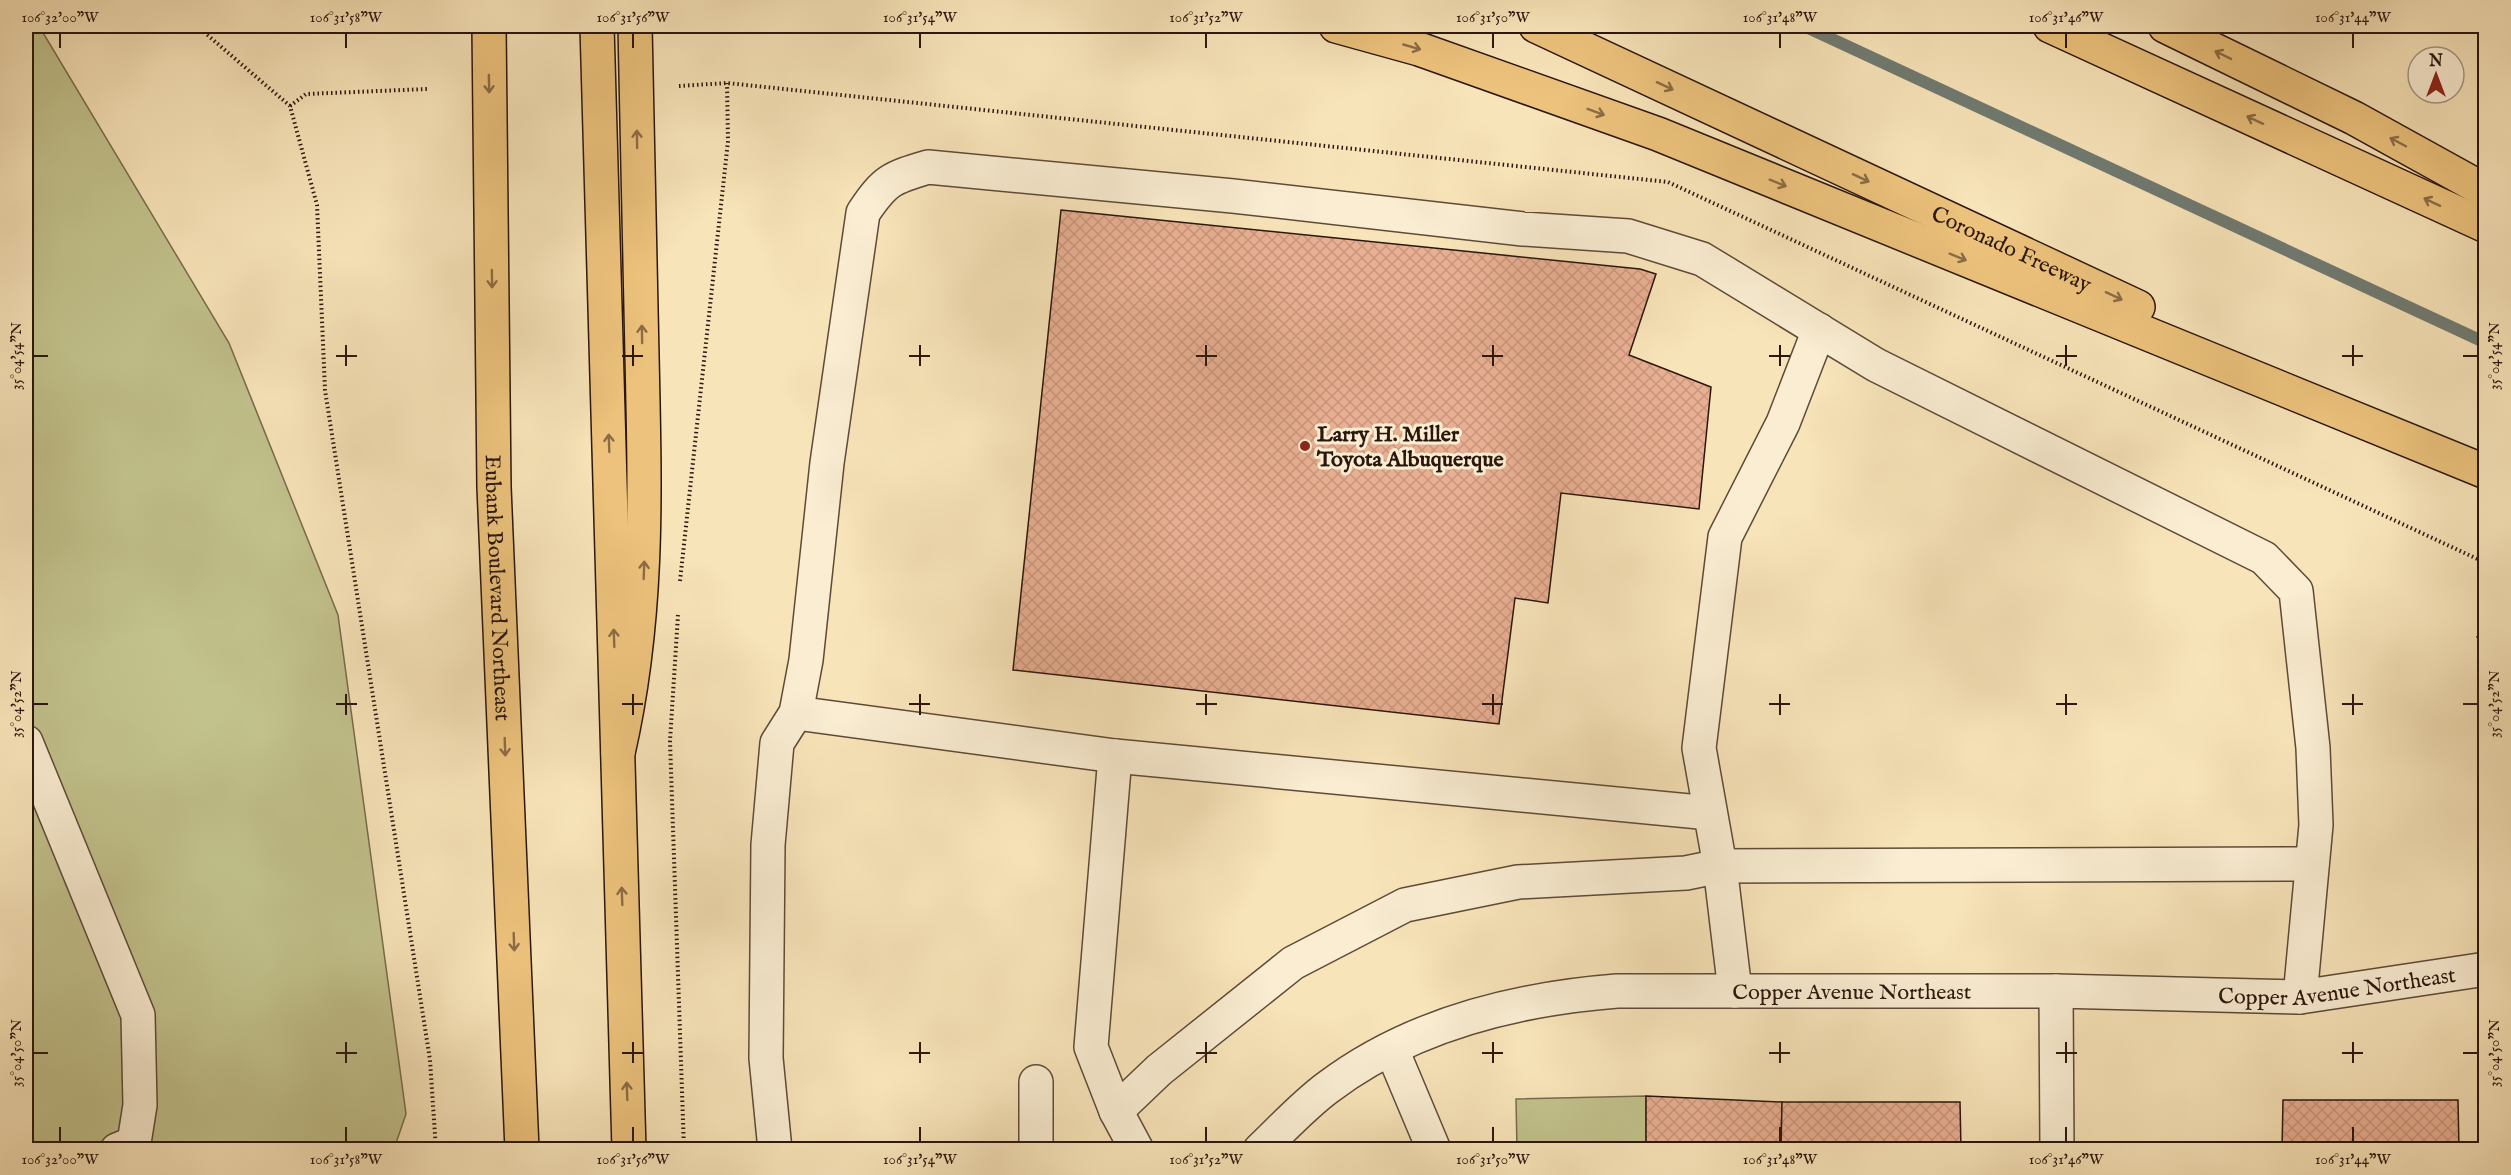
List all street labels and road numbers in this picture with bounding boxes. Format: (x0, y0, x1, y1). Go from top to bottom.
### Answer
street label: Coronado Freeway (1926, 200, 2096, 299)
street label: Eubank Boulevard Northeast (478, 455, 516, 722)
street label: Copper Avenue Northeast (2218, 962, 2458, 1013)
street label: Copper Avenue Northeast (1732, 979, 1972, 1007)

